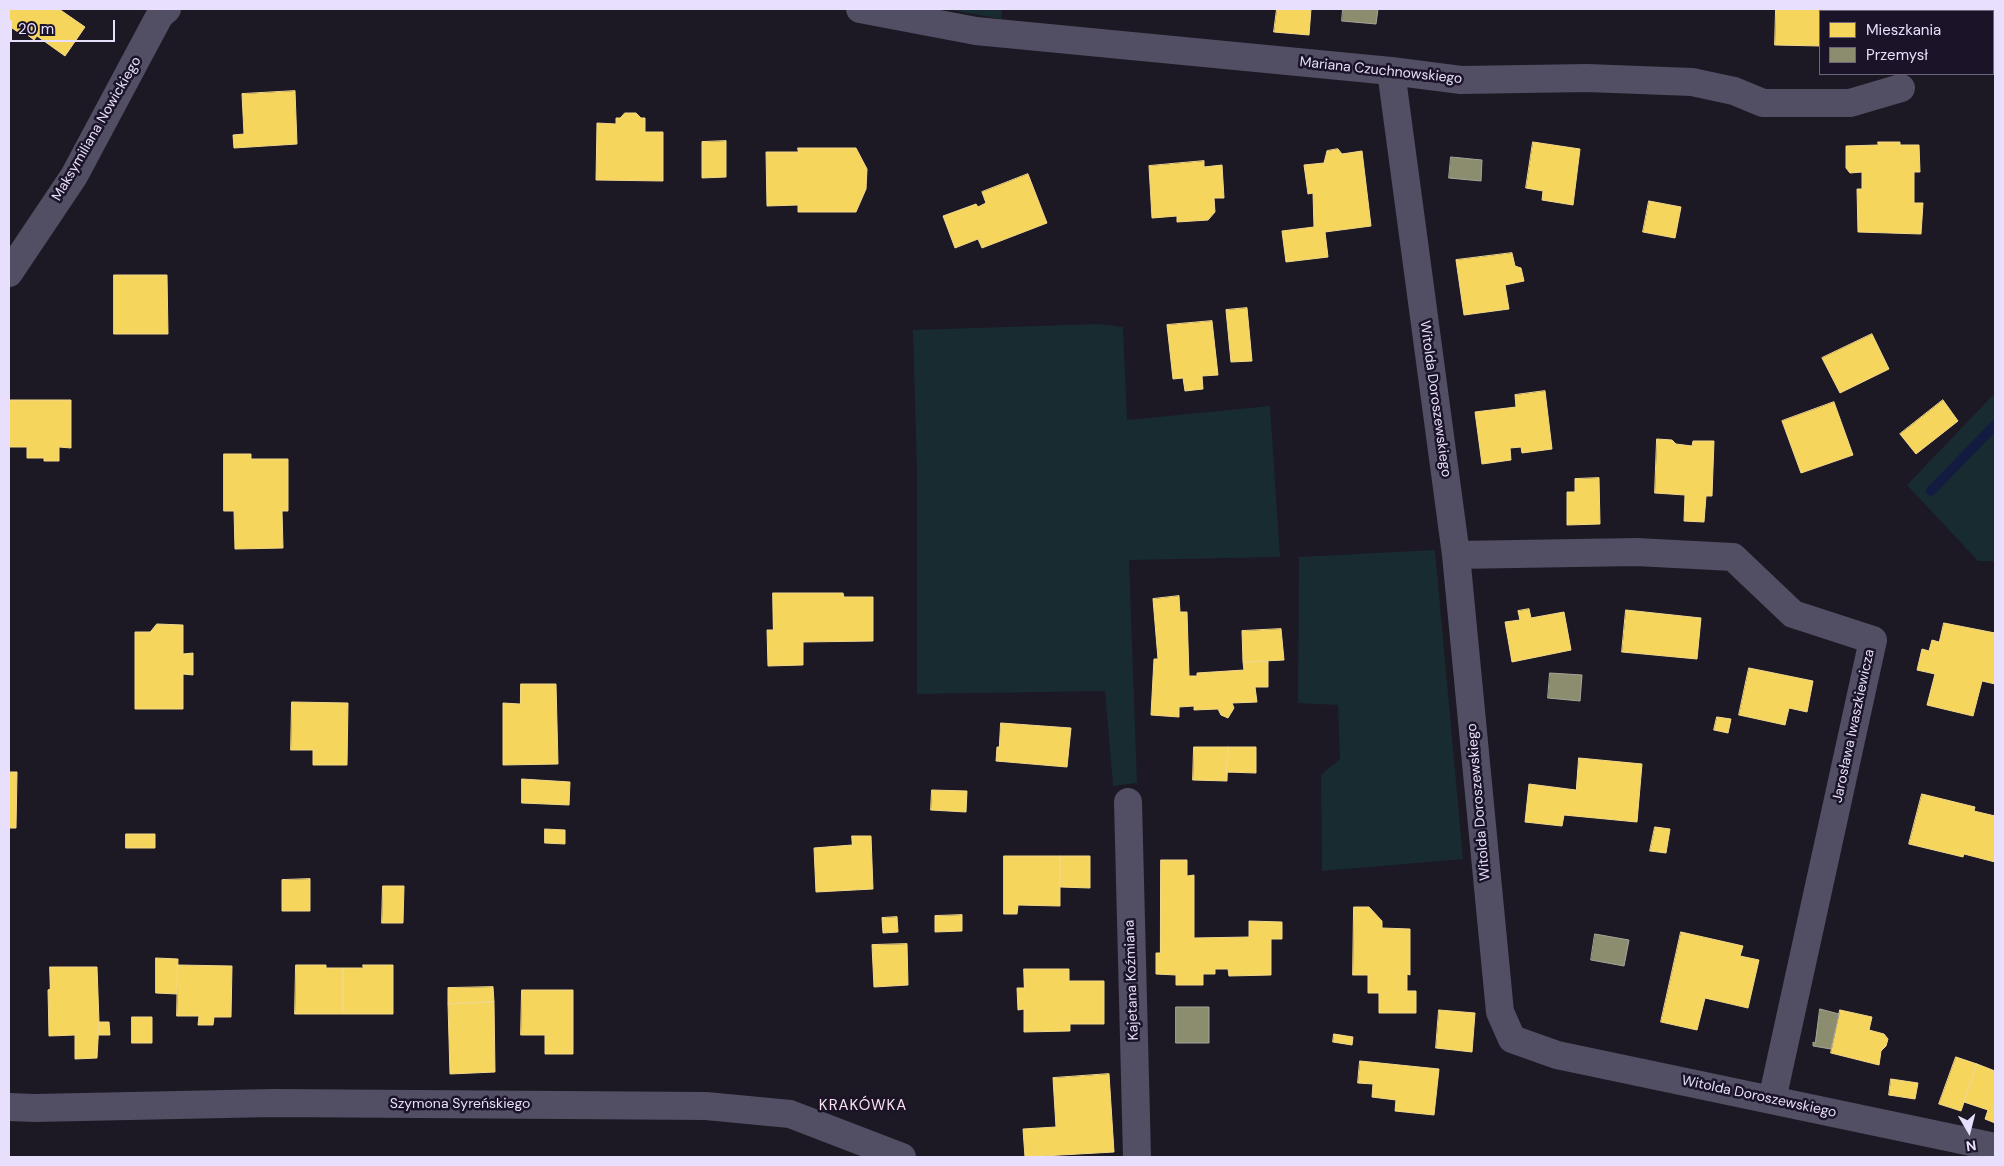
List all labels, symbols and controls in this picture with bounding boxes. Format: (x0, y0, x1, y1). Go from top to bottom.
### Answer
scale bar (12, 10, 118, 42)
legend (1819, 10, 1994, 75)
text: 20 m (18, 19, 54, 39)
text: Mieszkania (1866, 20, 1941, 40)
text: Przemysł (1866, 45, 1928, 65)
street label: Maksymiliana Nowickiego (49, 54, 145, 204)
street label: Mariana Czuchnowskiego (1299, 54, 1463, 88)
street label: Witolda Doroszewskiego (1416, 320, 1454, 478)
street label: Jarosława Iwaszkiewicza (1830, 648, 1878, 804)
street label: Witolda Doroszewskiego (1464, 723, 1494, 881)
street label: Kajetana Koźmiana (1122, 919, 1142, 1041)
street label: Witolda Doroszewskiego (1680, 1072, 1838, 1122)
street label: Szymona Syreńskiego (390, 1096, 530, 1112)
district label: KRAKÓWKA (818, 1097, 908, 1115)
north arrow (1944, 1106, 1994, 1156)
text: N (1965, 1136, 1977, 1155)

